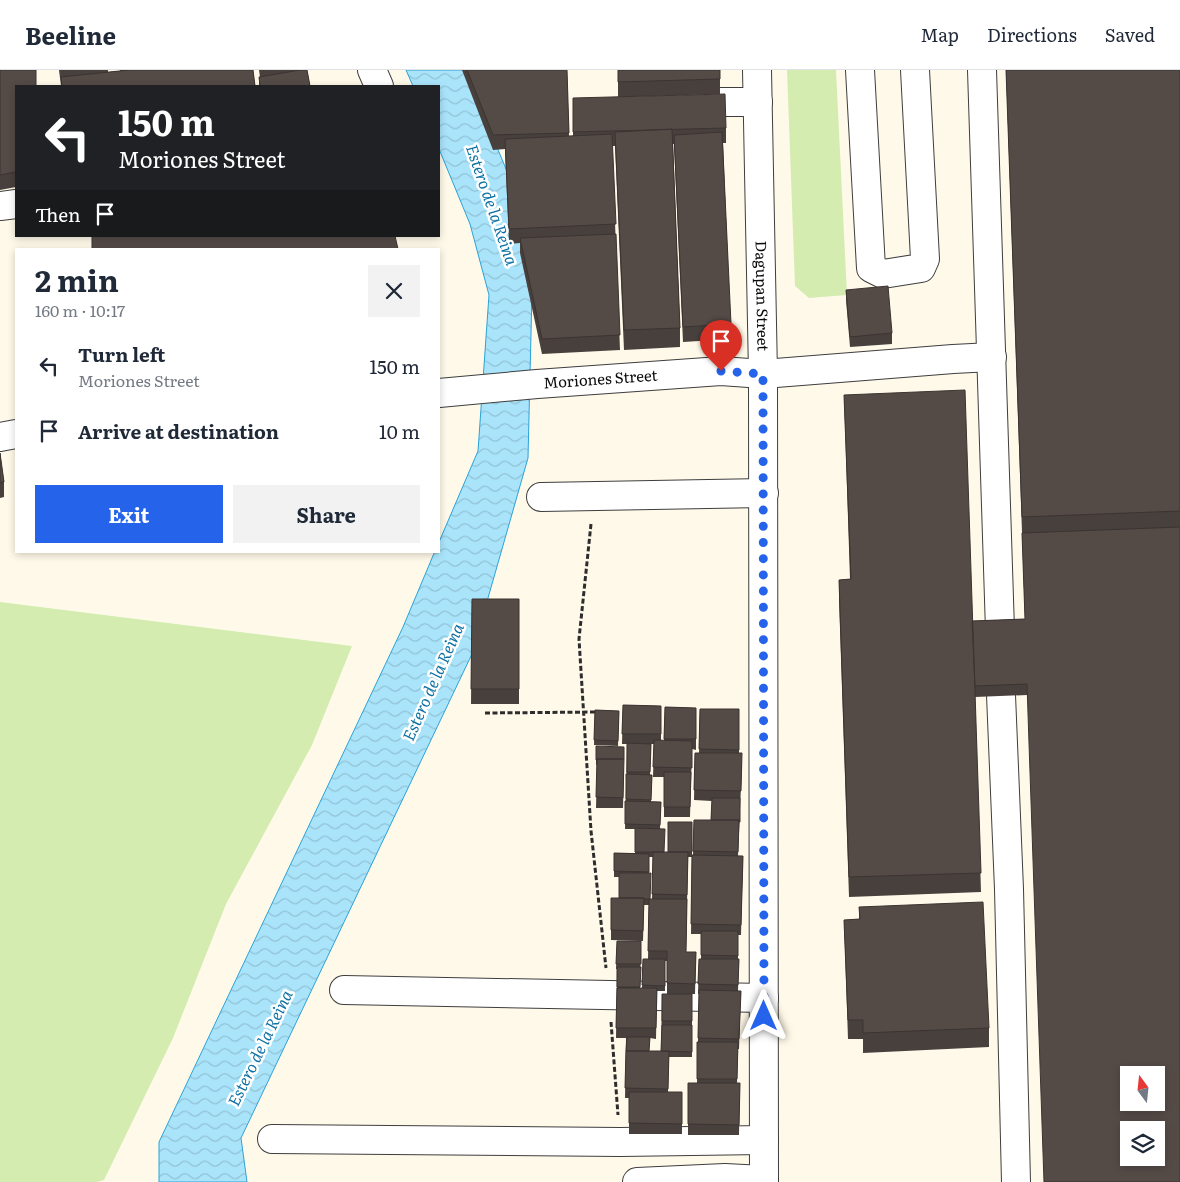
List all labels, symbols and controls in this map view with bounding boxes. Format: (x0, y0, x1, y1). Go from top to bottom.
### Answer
text: Beeline (25, 17, 116, 52)
text: Map (921, 21, 959, 48)
text: Directions (987, 21, 1077, 48)
text: Saved (1105, 21, 1155, 48)
text: 150 m (118, 95, 215, 147)
icon: left (35, 105, 100, 170)
water label: Estero de la Reina (461, 141, 525, 269)
text: Moriones Street (118, 142, 286, 175)
text: Then (35, 200, 81, 228)
icon: arrive (91, 200, 119, 228)
street label: Dagupan Street (750, 240, 776, 351)
text: 2 min (35, 257, 119, 301)
button: close (368, 265, 420, 317)
text: 160 m · 10:17 (35, 298, 125, 322)
pin (700, 320, 742, 371)
icon: arrive (707, 327, 735, 355)
text: Turn left (78, 340, 165, 368)
icon: left (35, 352, 63, 380)
text: 150 m (369, 352, 420, 380)
street label: Moriones Street (543, 363, 658, 394)
text: Moriones Street (78, 368, 200, 392)
icon: arrive (35, 417, 63, 445)
text: Arrive at destination (78, 417, 279, 445)
text: 10 m (379, 417, 420, 445)
button: Exit (35, 485, 223, 543)
button: Share (233, 485, 420, 543)
water label: Estero de la Reina (395, 618, 469, 744)
water label: Estero de la Reina (221, 985, 298, 1110)
position arrow (737, 989, 789, 1041)
north arrow (1120, 1066, 1165, 1111)
map controls (1120, 1066, 1165, 1166)
button: layers (1120, 1121, 1165, 1166)

